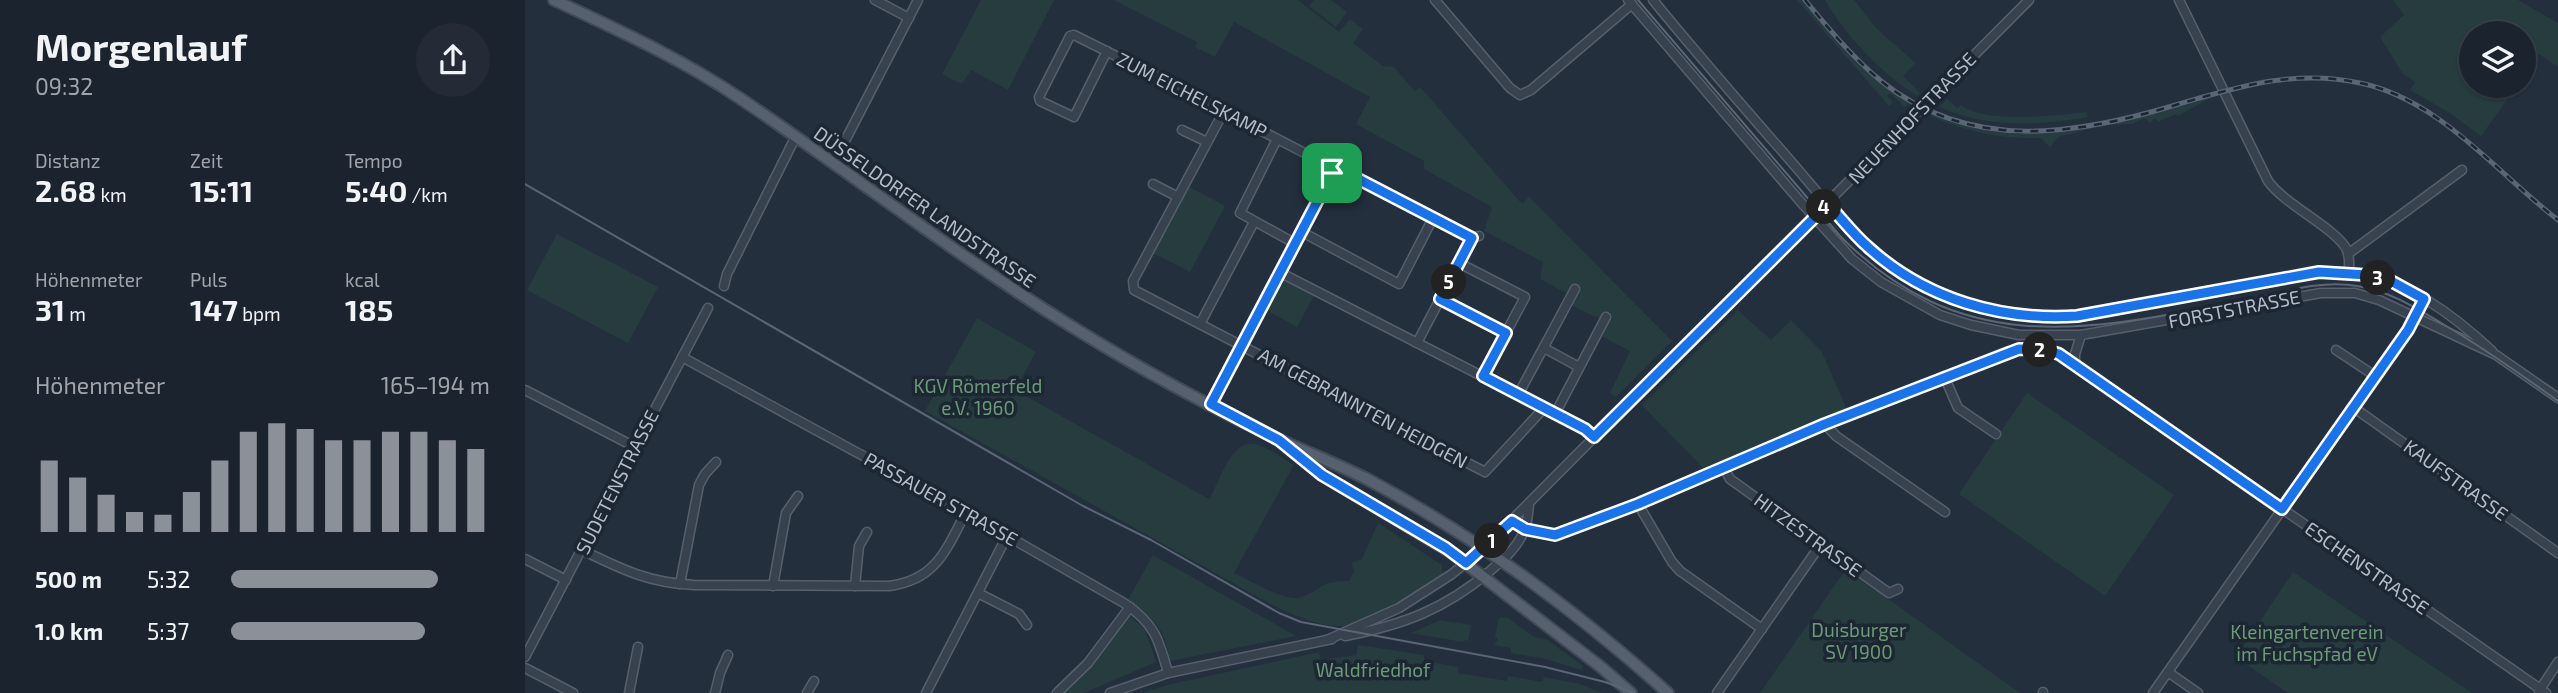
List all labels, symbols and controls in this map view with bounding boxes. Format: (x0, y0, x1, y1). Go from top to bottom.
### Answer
map controls (2459, 21, 2536, 98)
button: layers (2459, 21, 2536, 98)
text: Morgenlauf (35, 23, 247, 69)
button: share (416, 23, 490, 97)
street label: ZUM EICHELSKAMP (1113, 47, 1271, 142)
street label: NEUENHOFSTRASSE (1843, 47, 1980, 188)
text: 09:32 (35, 72, 93, 100)
street label: DÜSSELDORFER LANDSTRASSE (810, 121, 1041, 292)
pin (1302, 143, 1362, 203)
text: Distanz (35, 149, 100, 172)
text: Zeit (190, 149, 223, 172)
text: Tempo (345, 149, 403, 172)
icon: arrive (1313, 154, 1351, 192)
text: 2.68 (35, 172, 96, 208)
text: 15:11 (190, 172, 253, 208)
text: 5:40 (345, 172, 407, 208)
text: km (96, 183, 127, 206)
text: /km (407, 183, 448, 206)
pin: 4 (1807, 190, 1841, 224)
text: 4 (1817, 195, 1830, 218)
pin: 3 (2361, 260, 2395, 296)
pin: 5 (1431, 264, 1467, 300)
text: 3 (2372, 266, 2383, 289)
text: Höhenmeter (35, 268, 143, 291)
text: Puls (190, 268, 227, 291)
text: kcal (345, 268, 380, 291)
text: 5 (1443, 270, 1454, 293)
street label: FORSTSTRASSE (2166, 284, 2302, 333)
text: 31 (35, 291, 65, 327)
text: 147 (190, 291, 238, 327)
text: 185 (345, 291, 393, 327)
text: m (65, 302, 86, 325)
text: bpm (238, 302, 281, 325)
pin: 2 (2023, 332, 2057, 368)
text: 2 (2034, 338, 2045, 361)
street label: AM GEBRANNTEN HEIDGEN (1255, 343, 1472, 473)
text: Höhenmeter (35, 371, 165, 399)
text: 165–194 m (381, 371, 490, 399)
park label: KGV Römerfeld e.V. 1960 (914, 374, 1042, 419)
street label: SUDETENSTRASSE (570, 406, 663, 558)
street label: KAUFSTRASSE (2400, 434, 2513, 525)
street label: PASSAUER STRASSE (860, 447, 1022, 550)
street label: HITZESTRASSE (1750, 488, 1867, 581)
street label: ESCHENSTRASSE (2301, 516, 2434, 619)
pin: 1 (1475, 524, 1509, 558)
text: 1 (1487, 529, 1496, 552)
text: 500 m (35, 565, 102, 593)
text: 5:32 (147, 565, 190, 593)
text: 1.0 km (35, 617, 103, 645)
text: 5:37 (147, 617, 189, 645)
park label: Duisburger SV 1900 (1811, 618, 1907, 663)
park label: Kleingartenverein im Fuchspfad eV (2230, 620, 2384, 665)
park label: Waldfriedhof (1316, 658, 1431, 681)

